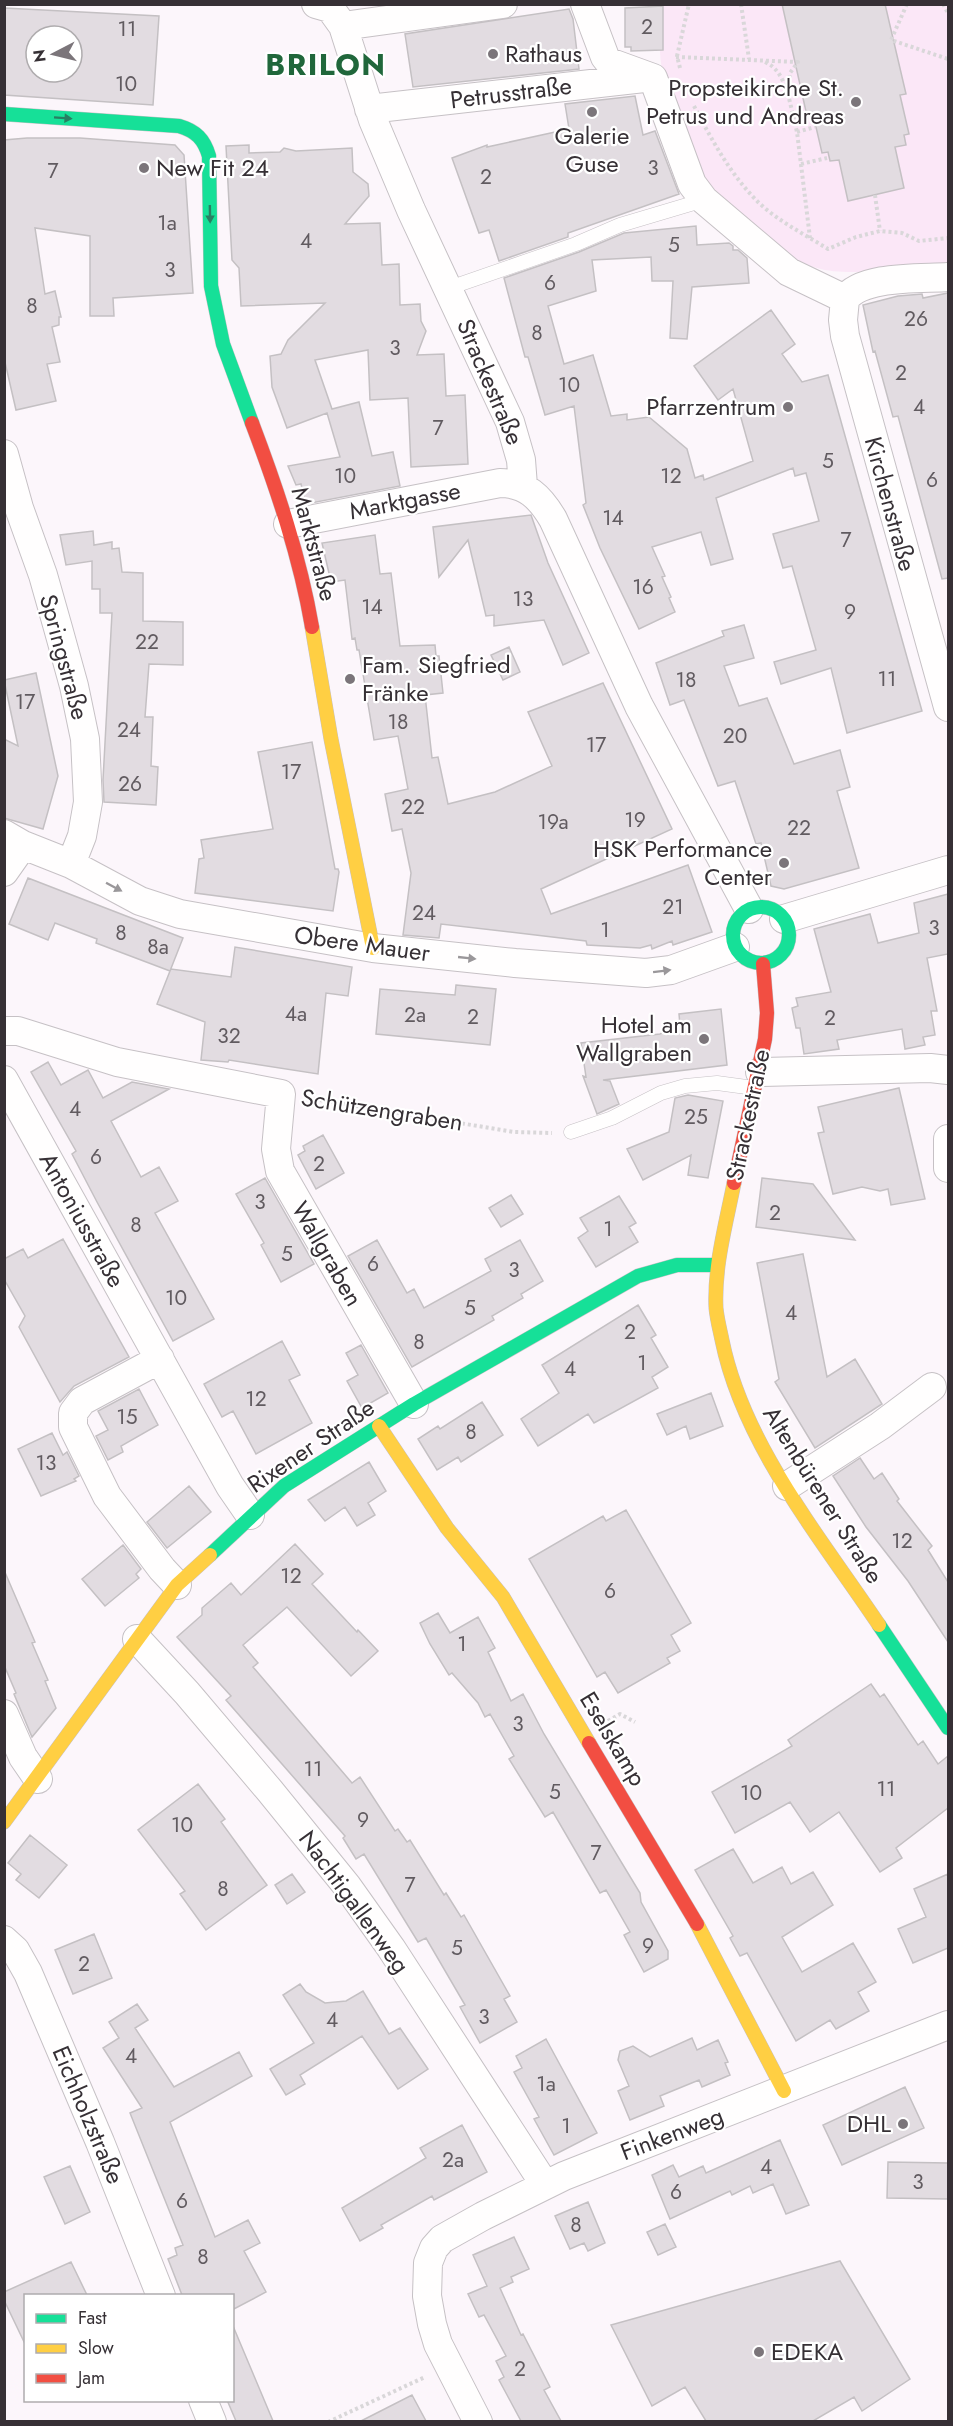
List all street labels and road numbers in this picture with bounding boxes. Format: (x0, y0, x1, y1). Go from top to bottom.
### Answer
street label: Petrusstraße (448, 68, 574, 117)
street label: Strackestraße (448, 313, 533, 450)
street label: Kirchenstraße (856, 433, 925, 575)
street label: Marktgasse (346, 473, 463, 528)
street label: Marktstraße (282, 483, 346, 605)
street label: Springstraße (31, 590, 98, 724)
street label: Obere Mauer (292, 917, 433, 970)
street label: Strackestraße (716, 1046, 779, 1184)
street label: Schützengraben (299, 1079, 465, 1140)
street label: Antoniusstraße (31, 1146, 134, 1294)
street label: Wallgraben (283, 1195, 372, 1313)
street label: Rixener Straße (240, 1390, 381, 1501)
street label: Altenbürener Straße (755, 1399, 892, 1590)
street label: Eselskamp (571, 1685, 655, 1793)
street label: Nachtigallenweg (290, 1823, 418, 1980)
street label: Eichholzstraße (44, 2040, 133, 2189)
street label: Finkenweg (615, 2098, 728, 2169)

